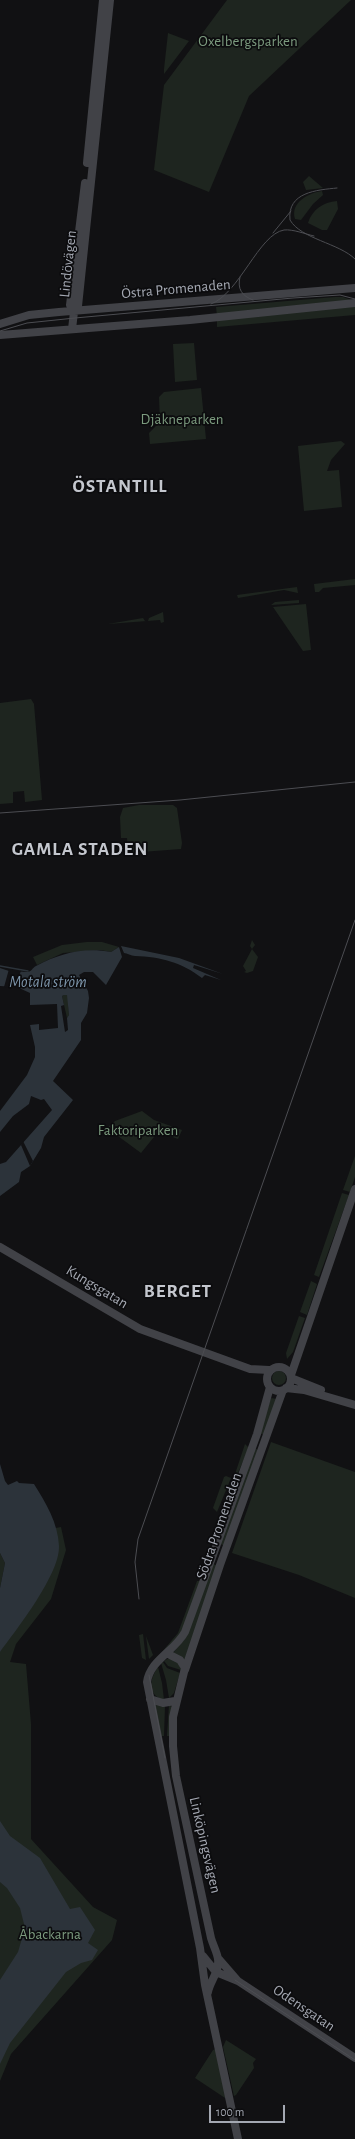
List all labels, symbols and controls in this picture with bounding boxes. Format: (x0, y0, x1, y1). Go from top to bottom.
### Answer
park label: Oxelbergsparken (198, 32, 298, 50)
street label: Lindövägen (56, 229, 80, 299)
street label: Östra Promenaden (121, 275, 231, 303)
park label: Djäkneparken (140, 410, 224, 428)
district label: ÖSTANTILL (72, 475, 168, 497)
district label: GAMLA STADEN (12, 838, 148, 860)
water label: Motala ström (9, 972, 87, 992)
park label: Faktoriparken (98, 1121, 178, 1139)
street label: Kungsgatan (63, 1261, 131, 1313)
district label: BERGET (144, 1280, 212, 1302)
street label: Södra Promenaden (192, 1470, 246, 1582)
street label: Linköpingsvägen (185, 1795, 225, 1895)
park label: Åbackarna (19, 1925, 81, 1943)
street label: Odensgatan (270, 1981, 338, 2035)
scale bar (211, 2097, 287, 2123)
text: 100 m (216, 2106, 244, 2118)

